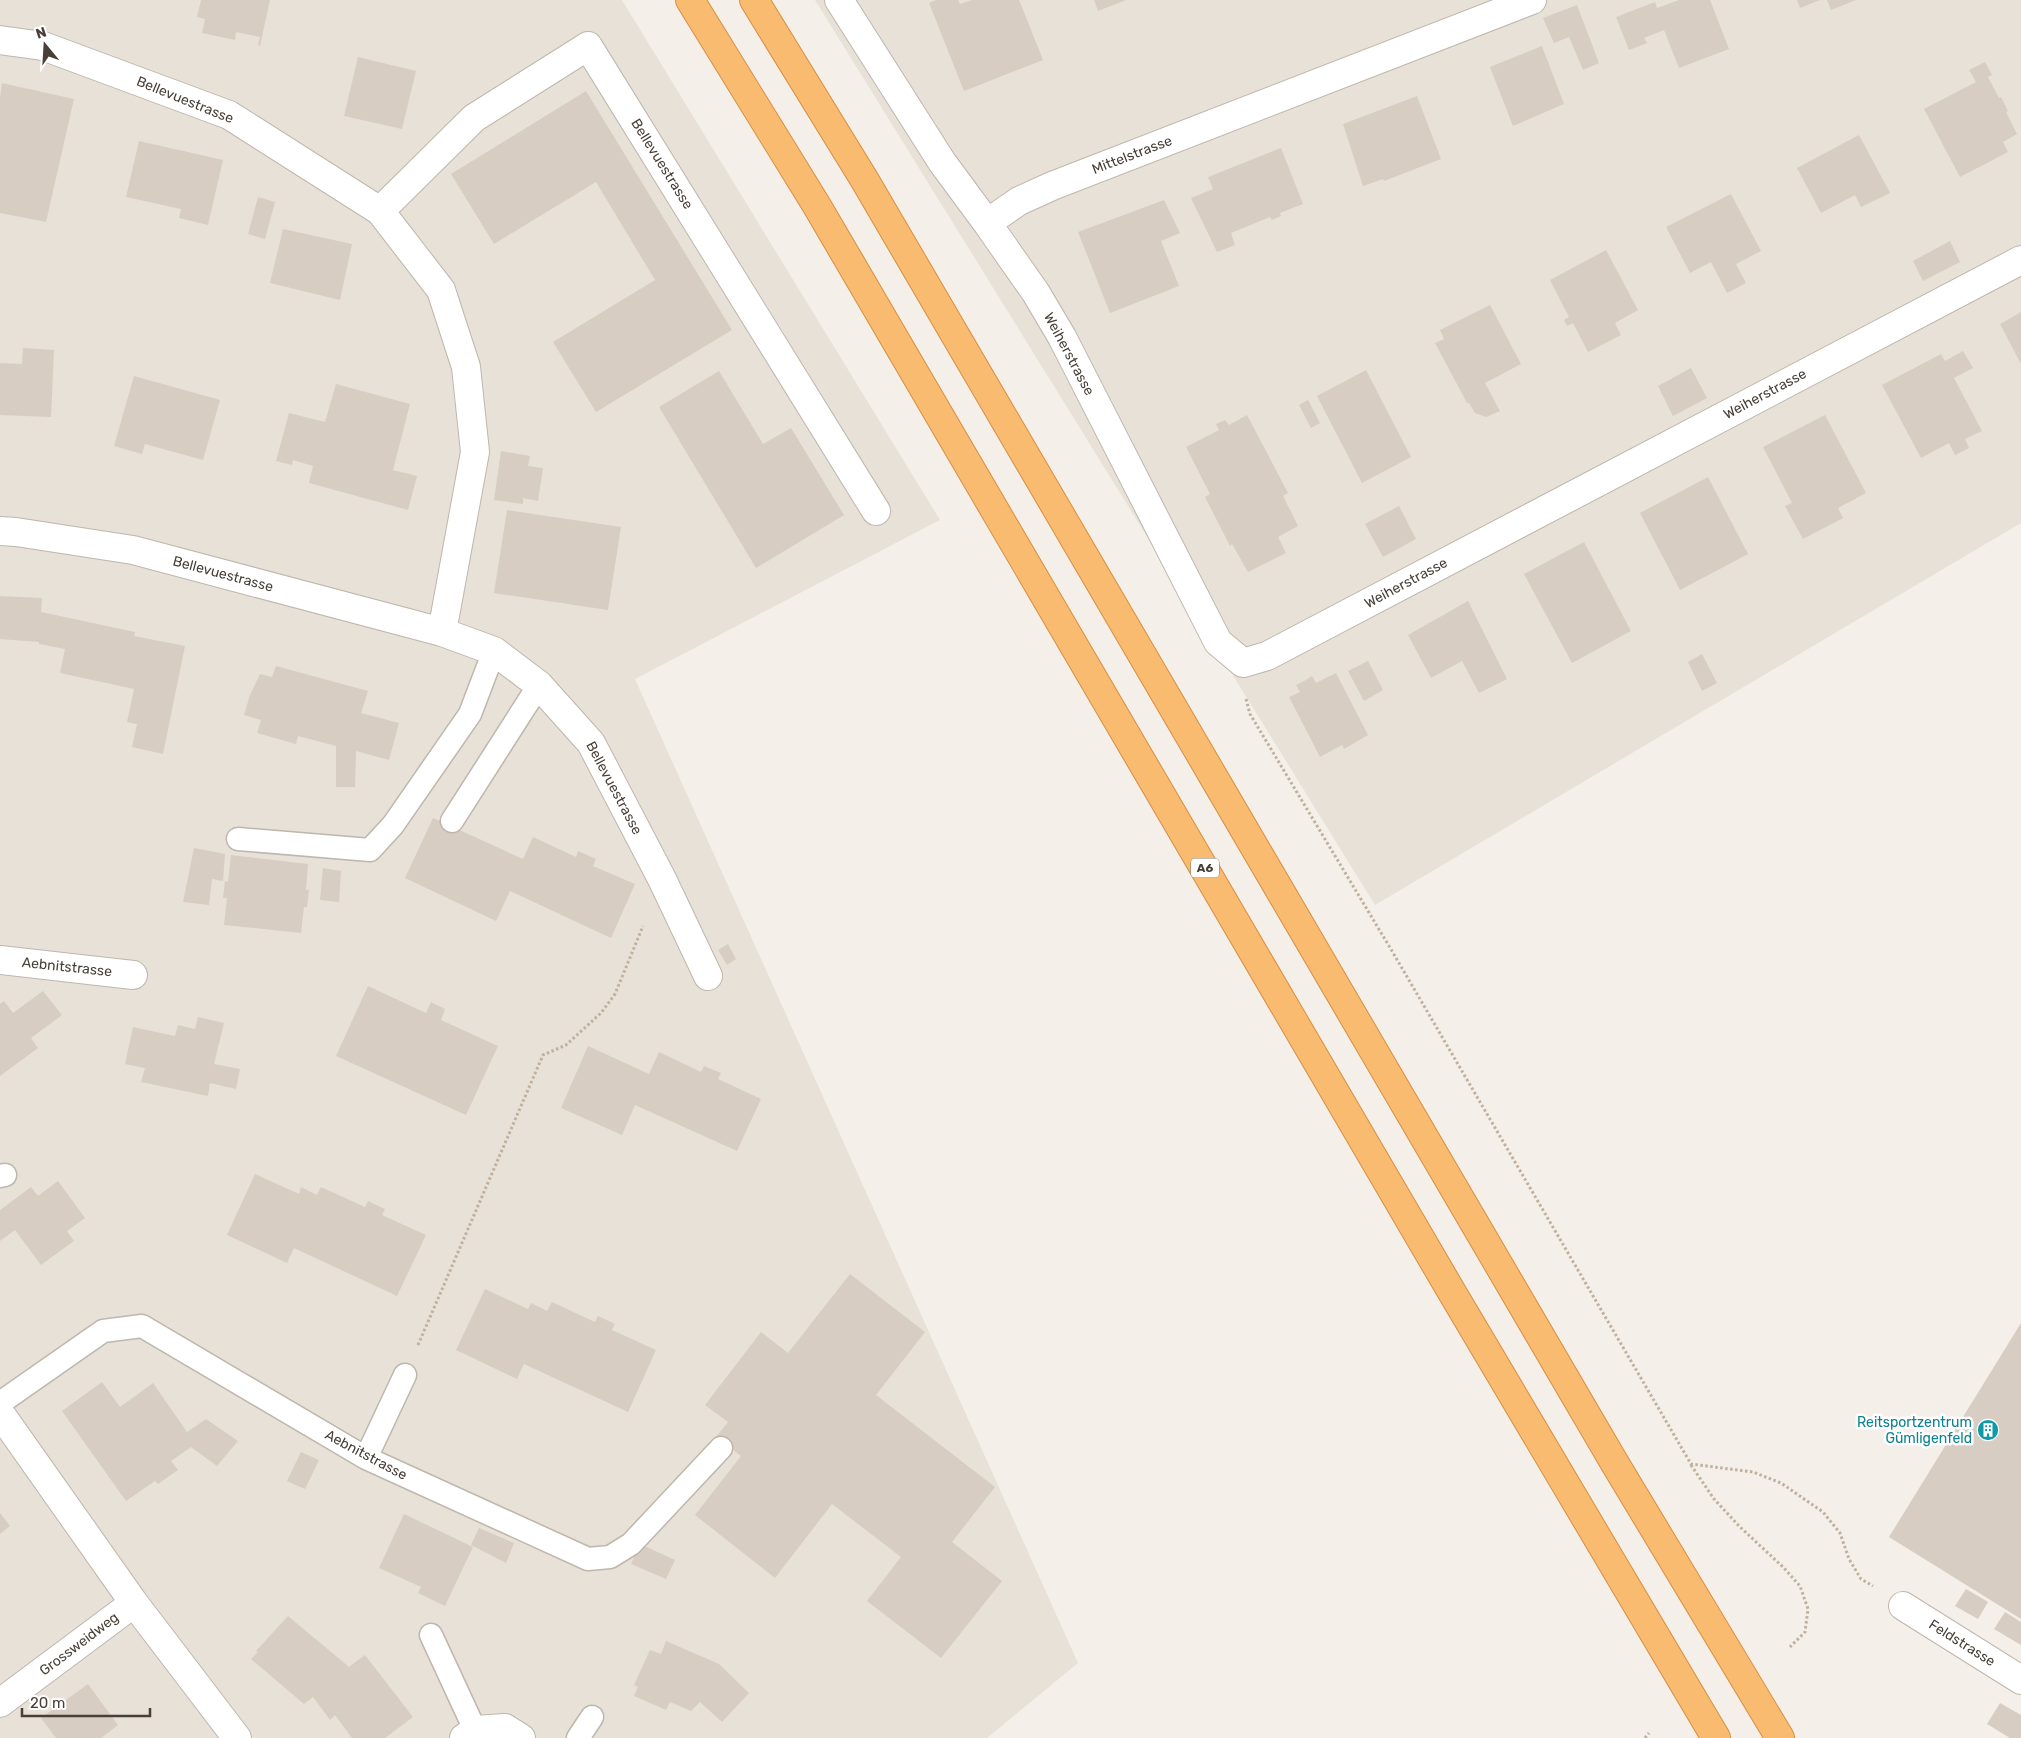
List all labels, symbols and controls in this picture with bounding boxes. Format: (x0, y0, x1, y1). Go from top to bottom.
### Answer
north arrow (20, 20, 70, 70)
text: N (34, 23, 49, 43)
street label: Bellevuestrasse (134, 73, 236, 127)
street label: Bellevuestrasse (627, 116, 697, 212)
street label: Mittelstrasse (1090, 132, 1175, 178)
street label: Weiherstrasse (1040, 310, 1098, 399)
street label: Weiherstrasse (1721, 365, 1810, 423)
street label: Bellevuestrasse (171, 552, 275, 596)
street label: Weiherstrasse (1362, 554, 1451, 612)
street label: Bellevuestrasse (582, 738, 646, 838)
road number: A6 (1191, 858, 1219, 878)
street label: Aebnitstrasse (21, 954, 113, 980)
place label: Reitsportzentrum Gümligenfeld (1857, 1414, 1972, 1447)
building icon: Reitsportzentrum Gümligenfeld (1976, 1418, 2000, 1442)
street label: Aebnitstrasse (322, 1426, 410, 1484)
street label: Grossweidweg (36, 1609, 122, 1679)
street label: Feldstrasse (1926, 1616, 1999, 1670)
scale bar (22, 1686, 150, 1718)
text: 20 m (30, 1694, 65, 1712)

